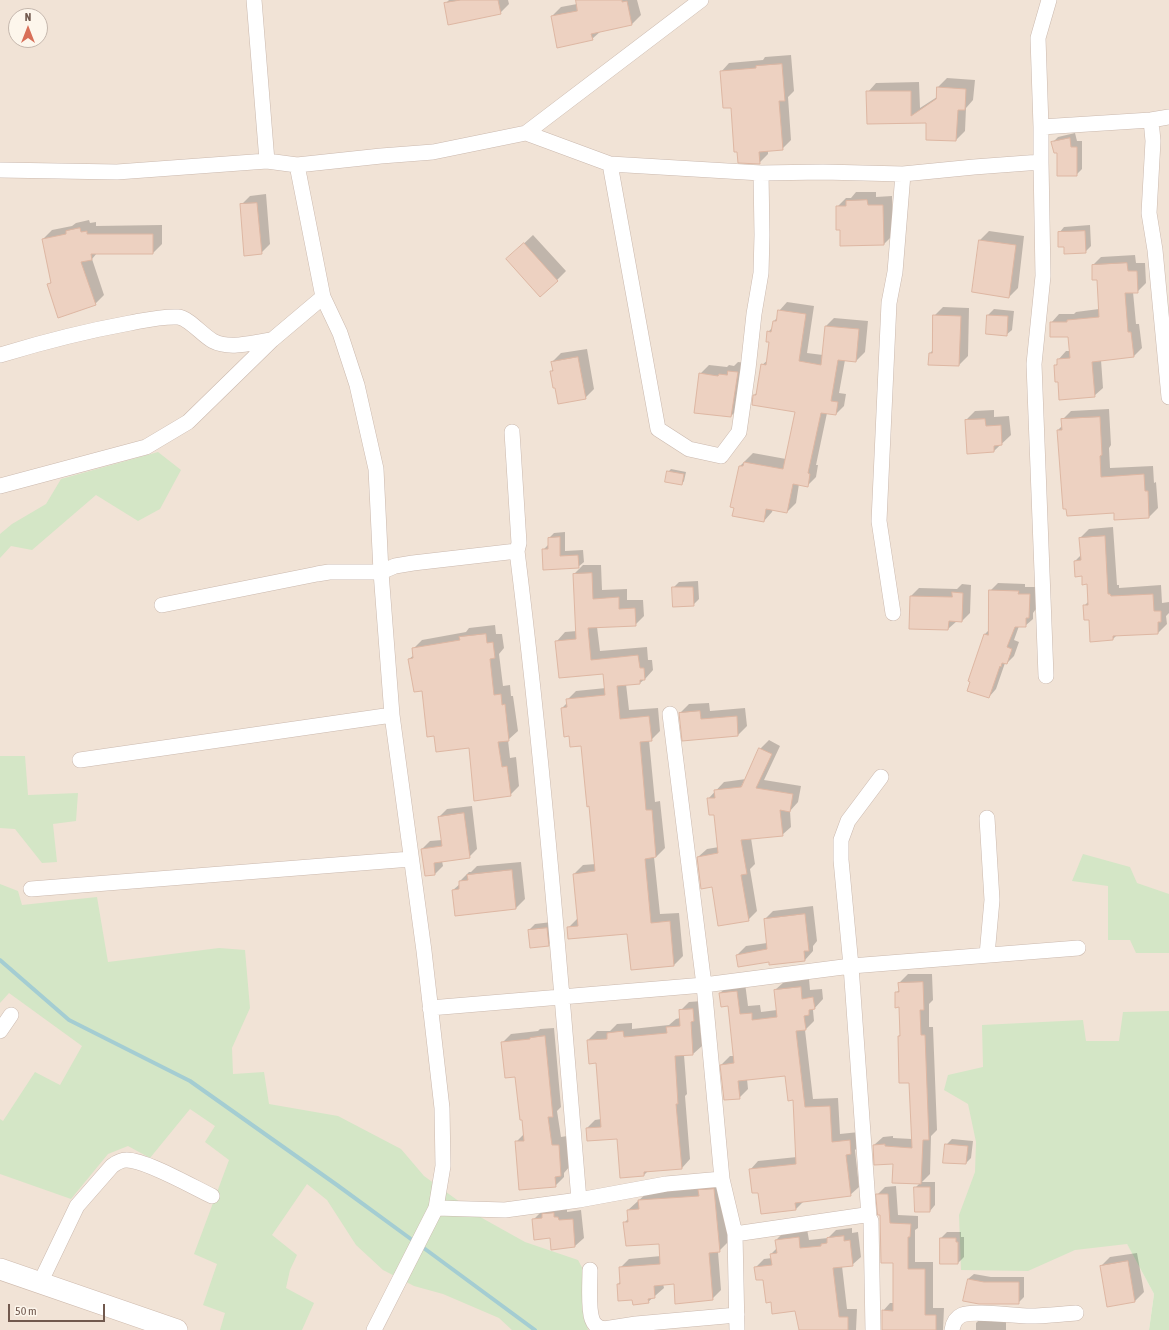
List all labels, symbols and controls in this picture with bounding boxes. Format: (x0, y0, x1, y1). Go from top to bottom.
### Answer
north arrow (8, 8, 48, 48)
text: N (25, 11, 31, 23)
scale bar (10, 1296, 107, 1322)
text: 50 m (15, 1304, 37, 1318)

